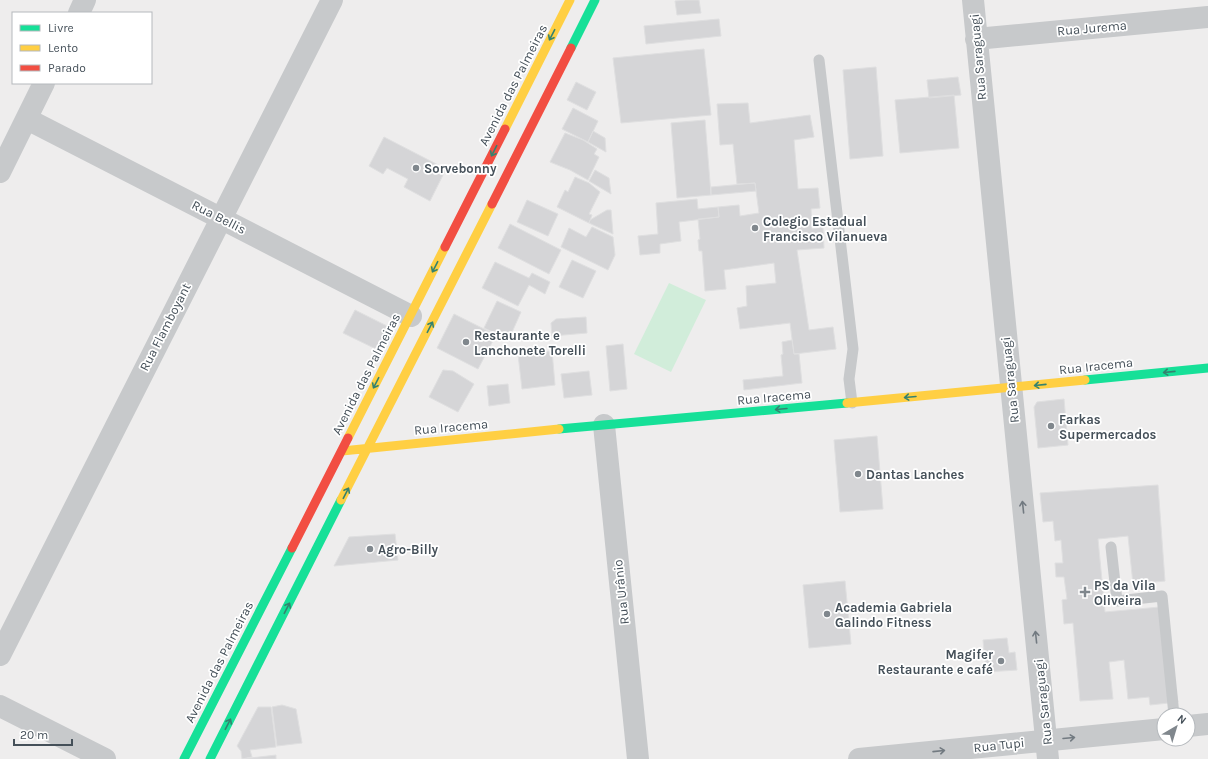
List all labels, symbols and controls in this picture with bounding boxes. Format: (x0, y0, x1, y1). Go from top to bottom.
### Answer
legend (12, 12, 152, 84)
street label: Rua Saraguagi (967, 13, 989, 101)
street label: Rua Jurema (1057, 17, 1127, 39)
text: Livre (48, 21, 74, 35)
street label: Avenida das Palmeiras (476, 22, 550, 148)
one-way arrow (548, 29, 556, 41)
text: Lento (48, 41, 78, 55)
text: Parado (48, 61, 86, 75)
one-way arrow (490, 145, 497, 157)
place label: Sorvebonny (424, 161, 497, 176)
marker: Sorvebonny (411, 163, 421, 173)
street label: Rua Bellis (189, 197, 249, 237)
place label: Colegio Estadual Francisco Vilanueva (763, 214, 888, 244)
marker: Colegio Estadual Francisco Vilanueva (750, 223, 760, 233)
one-way arrow (431, 261, 438, 273)
street label: Rua Flamboyant (136, 280, 194, 373)
street label: Avenida das Palmeiras (329, 311, 403, 437)
one-way arrow (427, 321, 434, 333)
place label: Restaurante e Lanchonete Torelli (474, 328, 586, 358)
street label: Rua Saraguagi (998, 336, 1022, 424)
marker: Restaurante e Lanchonete Torelli (461, 337, 471, 347)
street label: Rua Iracema (1058, 355, 1134, 377)
one-way arrow (1163, 368, 1176, 375)
one-way arrow (372, 377, 380, 389)
one-way arrow (1034, 382, 1047, 389)
street label: Rua Iracema (736, 386, 812, 408)
one-way arrow (904, 394, 917, 401)
one-way arrow (775, 405, 788, 413)
place label: Farkas Supermercados (1059, 412, 1157, 442)
street label: Rua Iracema (413, 416, 489, 438)
marker: Farkas Supermercados (1046, 421, 1056, 431)
place label: Dantas Lanches (866, 467, 965, 482)
marker: Dantas Lanches (853, 469, 863, 479)
one-way arrow (343, 487, 350, 499)
one-way arrow (1019, 501, 1027, 514)
place label: Agro-Billy (378, 542, 439, 557)
marker: Agro-Billy (365, 544, 375, 554)
street label: Rua Urânio (610, 559, 632, 625)
place label: PS da Vila Oliveira (1094, 578, 1156, 608)
marker: PS da Vila Oliveira (1079, 586, 1091, 598)
street label: Avenida das Palmeiras (182, 599, 256, 725)
place label: Academia Gabriela Galindo Fitness (835, 600, 952, 630)
one-way arrow (284, 603, 291, 615)
marker: Academia Gabriela Galindo Fitness (822, 609, 832, 619)
one-way arrow (1032, 631, 1040, 644)
place label: Magifer Restaurante e café (878, 647, 994, 677)
marker: Magifer Restaurante e café (996, 656, 1006, 666)
street label: Rua Saraguagi (1031, 658, 1055, 746)
north arrow (1156, 707, 1196, 747)
text: N (1175, 712, 1189, 727)
one-way arrow (225, 718, 232, 730)
scale bar (14, 721, 72, 747)
text: 20 m (20, 728, 48, 742)
one-way arrow (1062, 734, 1075, 741)
street label: Rua Tupi (973, 735, 1025, 755)
one-way arrow (932, 747, 945, 754)

